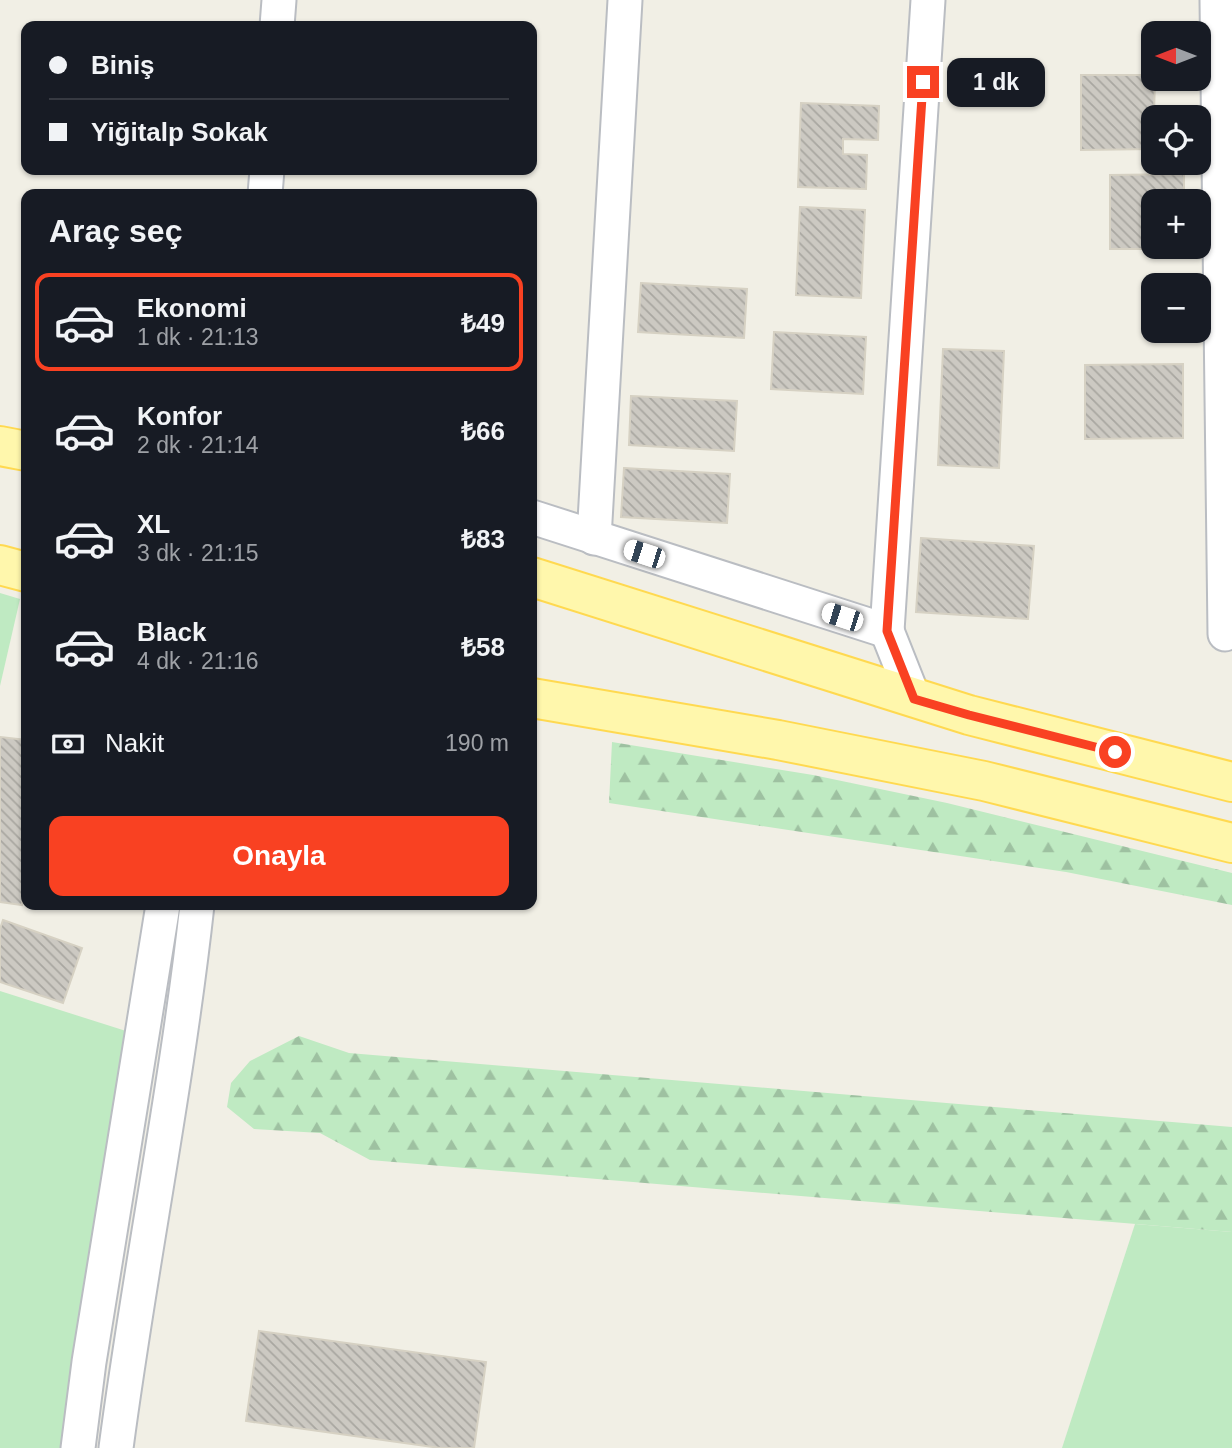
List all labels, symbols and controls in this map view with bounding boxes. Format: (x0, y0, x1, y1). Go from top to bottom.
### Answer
north arrow (1141, 21, 1211, 91)
map controls (1141, 21, 1211, 343)
text: Biniş (91, 50, 155, 80)
callout: 1 dk (948, 57, 1046, 106)
route end (907, 66, 939, 98)
text: 1 dk (973, 69, 1019, 95)
button: locate (1141, 105, 1211, 175)
text: Yiğitalp Sokak (91, 117, 268, 147)
button: + (1141, 189, 1211, 259)
text: Araç seç (49, 213, 182, 249)
button: − (1141, 273, 1211, 343)
icon: car (53, 291, 116, 354)
text: Ekonomi (137, 293, 247, 323)
text: ₺49 (461, 308, 505, 338)
text: 1 dk · 21:13 (137, 324, 258, 350)
icon: car (53, 399, 116, 462)
text: Konfor (137, 401, 222, 431)
text: ₺66 (461, 416, 505, 446)
text: 2 dk · 21:14 (137, 432, 258, 458)
icon: car (53, 507, 116, 570)
text: XL (137, 509, 170, 539)
text: ₺83 (461, 524, 505, 554)
car (621, 538, 668, 570)
text: 3 dk · 21:15 (137, 540, 258, 566)
car (819, 601, 866, 633)
icon: car (53, 615, 116, 678)
text: Black (137, 617, 206, 647)
text: ₺58 (461, 632, 505, 662)
text: 4 dk · 21:16 (137, 648, 258, 674)
icon: cash (49, 725, 87, 763)
text: Nakit (105, 728, 164, 758)
text: 190 m (445, 730, 509, 756)
route start (1099, 736, 1131, 768)
button: Onayla (49, 816, 509, 896)

